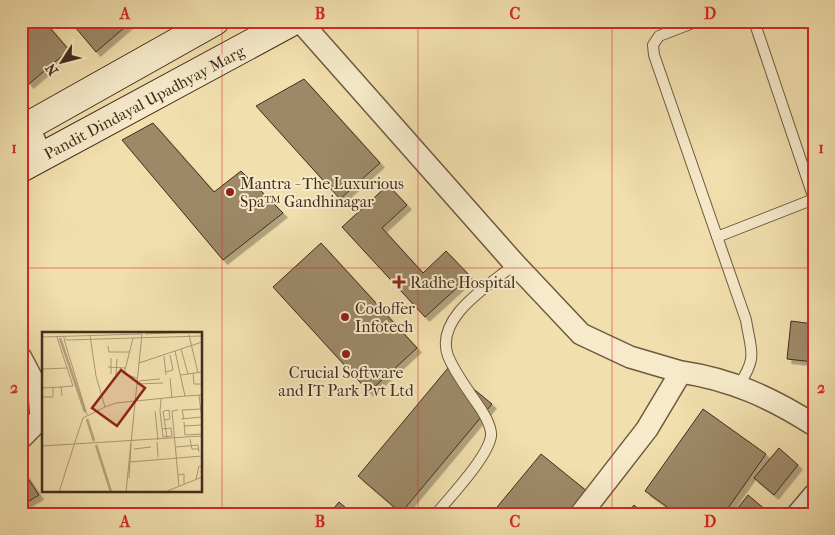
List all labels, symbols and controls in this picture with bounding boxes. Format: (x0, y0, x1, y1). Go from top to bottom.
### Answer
text: A (119, 4, 131, 23)
text: B (315, 4, 325, 23)
text: C (510, 4, 521, 23)
text: D (704, 4, 716, 23)
north arrow (38, 38, 88, 88)
street label: Pandit Dindayal Upadhyay Marg (41, 41, 248, 164)
text: N (42, 60, 62, 79)
text: 1 (11, 138, 17, 157)
text: 1 (818, 138, 824, 157)
place label: Mantra - The Luxurious Spa™ Gandhinagar (240, 174, 404, 211)
marker: Mantra - The Luxurious Spa™ Gandhinagar (224, 186, 236, 198)
place label: Radhe Hospital (410, 273, 516, 292)
marker: Radhe Hospital (392, 275, 406, 289)
place label: Codoffer Infotech (355, 299, 415, 336)
marker: Codoffer Infotech (339, 311, 351, 323)
inset map (42, 332, 202, 492)
marker: Crucial Software and IT Park Pvt Ltd (340, 348, 352, 360)
place label: Crucial Software and IT Park Pvt Ltd (278, 363, 414, 400)
text: 2 (10, 378, 18, 397)
text: 2 (817, 378, 825, 397)
text: A (119, 512, 131, 531)
text: B (315, 512, 325, 531)
text: C (510, 512, 521, 531)
text: D (704, 512, 716, 531)

